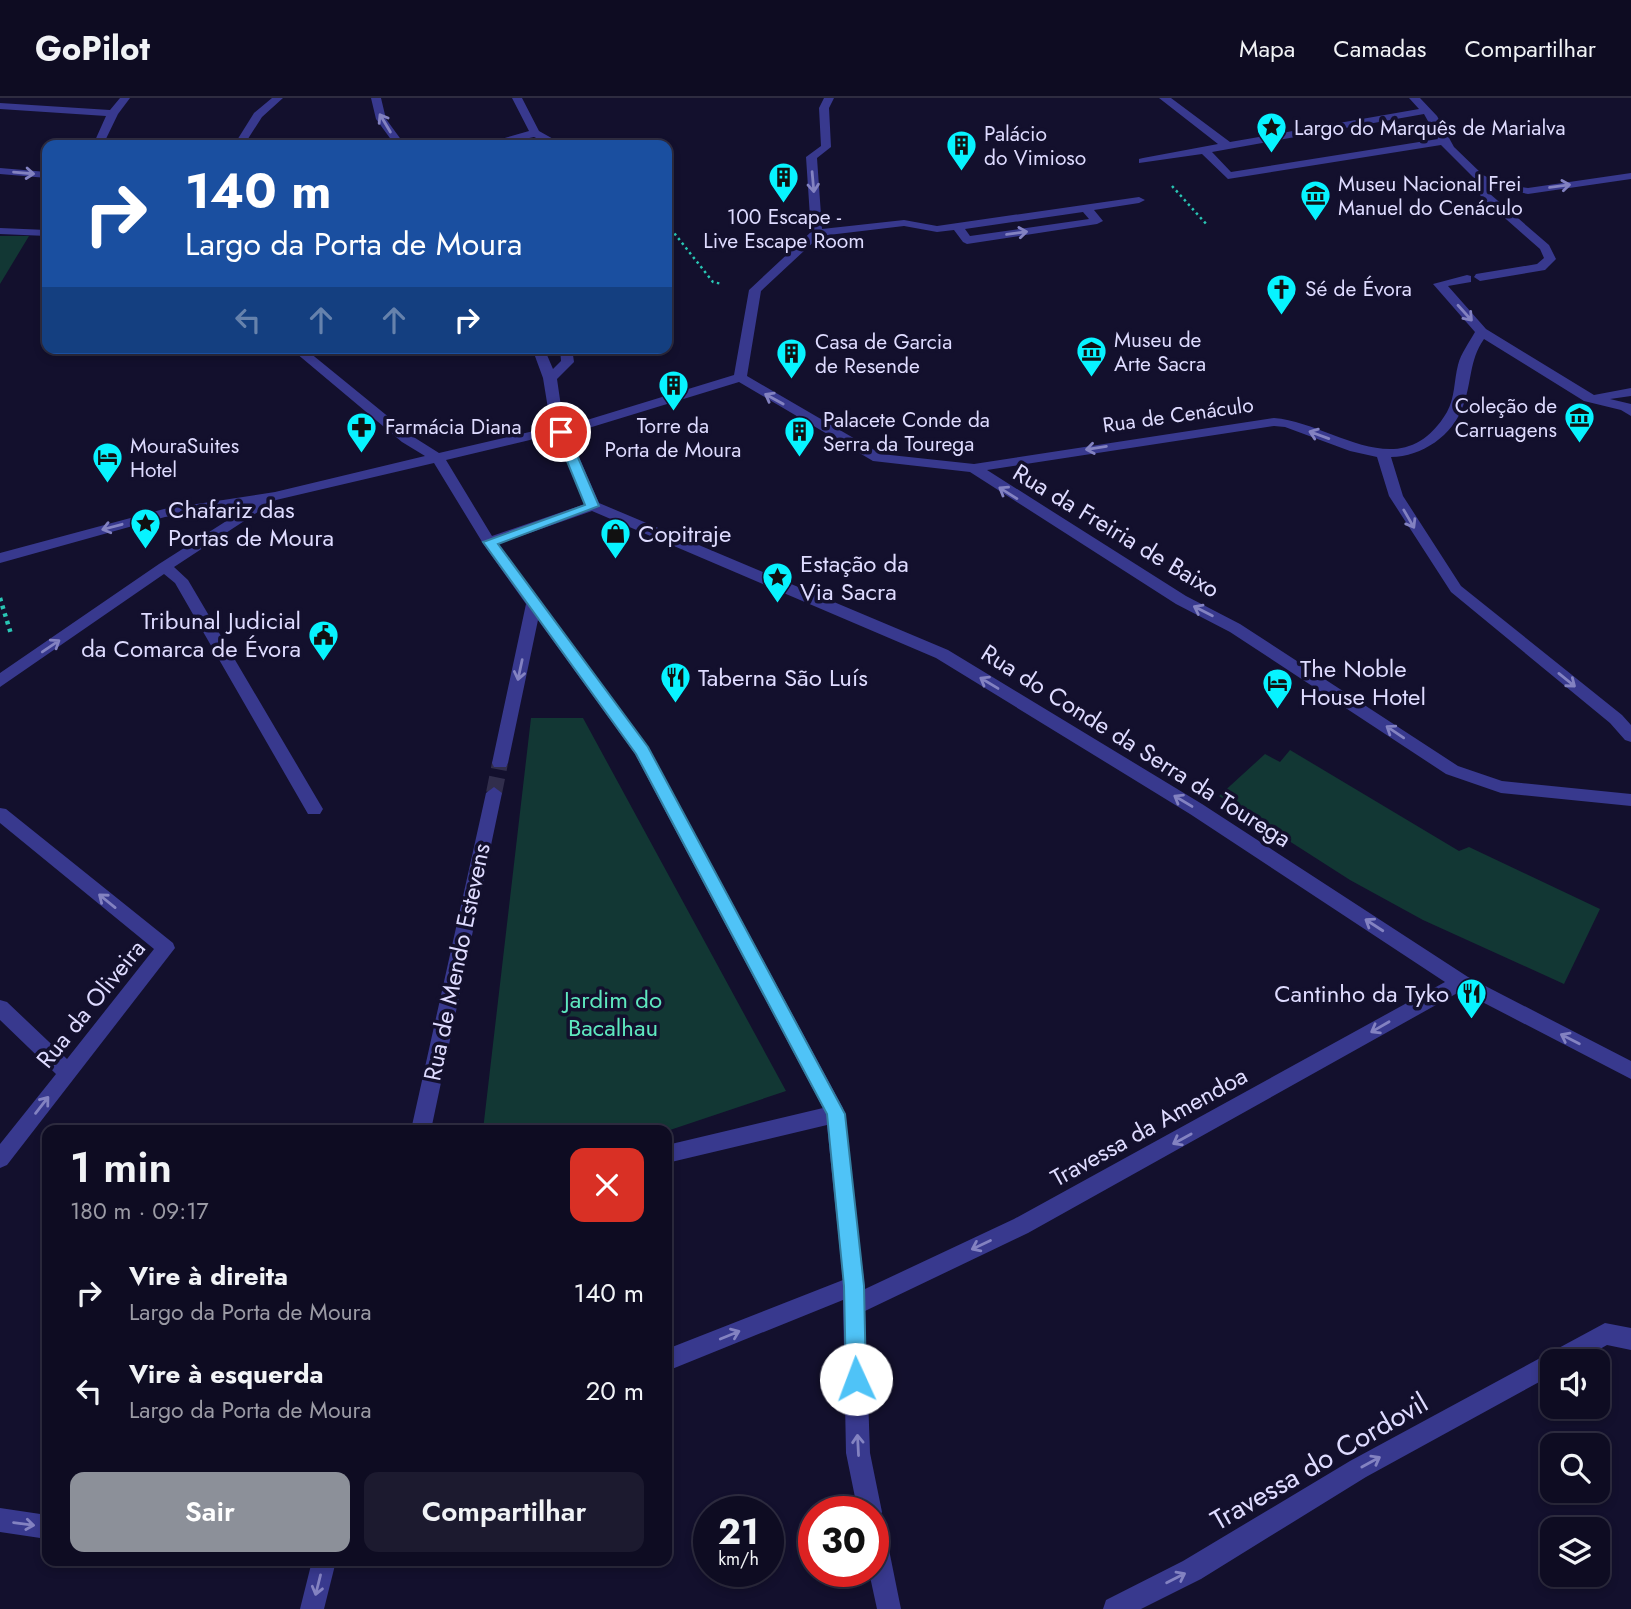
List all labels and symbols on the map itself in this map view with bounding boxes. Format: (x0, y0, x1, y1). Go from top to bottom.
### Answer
place icon: Largo do Marquês de Marialva (1254, 111, 1288, 155)
one-way arrow (378, 113, 392, 133)
place label: Largo do Marquês de Marialva (1294, 113, 1566, 143)
place label: Palácio do Vimioso (984, 119, 1086, 173)
building icon: Palácio do Vimioso (944, 129, 978, 173)
building icon: 100 Escape - Live Escape Room (767, 160, 801, 204)
one-way arrow (12, 167, 34, 180)
place label: Museu Nacional Frei Manuel do Cenáculo (1338, 169, 1523, 223)
one-way arrow (807, 170, 820, 192)
museum icon: Museu Nacional Frei Manuel do Cenáculo (1298, 179, 1332, 223)
one-way arrow (1548, 180, 1570, 193)
place label: 100 Escape - Live Escape Room (703, 202, 865, 256)
one-way arrow (1006, 226, 1028, 239)
church icon: Sé de Évora (1265, 272, 1299, 316)
place label: Sé de Évora (1305, 274, 1412, 304)
one-way arrow (1457, 304, 1474, 321)
place label: Museu de Arte Sacra (1114, 325, 1206, 379)
place label: Casa de Garcia de Resende (815, 327, 952, 381)
museum icon: Museu de Arte Sacra (1074, 335, 1108, 379)
building icon: Casa de Garcia de Resende (775, 337, 809, 381)
building icon: Torre da Porta de Moura (656, 369, 690, 413)
street label: Rua de Cenáculo (1101, 390, 1255, 440)
one-way arrow (764, 391, 784, 405)
place label: Coleção de Carruagens (1455, 391, 1557, 445)
museum icon: Coleção de Carruagens (1563, 401, 1597, 445)
pin (531, 402, 591, 462)
place label: Palacete Conde da Serra da Tourega (823, 405, 990, 459)
pharmacy icon: Farmácia Diana (345, 410, 379, 454)
place label: Torre da Porta de Moura (605, 411, 741, 465)
place label: Farmácia Diana (385, 412, 522, 442)
building icon: Palacete Conde da Serra da Tourega (783, 415, 817, 459)
one-way arrow (1309, 428, 1331, 441)
place label: MouraSuites Hotel (130, 431, 239, 485)
hotel icon: MouraSuites Hotel (90, 441, 124, 485)
one-way arrow (1085, 442, 1108, 455)
street label: Rua da Freiria de Baixo (1006, 455, 1226, 606)
one-way arrow (999, 485, 1019, 499)
place label: Chafariz das Portas de Moura (168, 492, 334, 555)
place icon: Chafariz das Portas de Moura (128, 507, 162, 551)
one-way arrow (1403, 509, 1417, 529)
place label: Copitraje (638, 516, 731, 551)
shop icon: Copitraje (598, 517, 632, 561)
one-way arrow (101, 521, 124, 534)
place label: Estação da Via Sacra (800, 546, 909, 609)
place icon: Estação da Via Sacra (760, 561, 794, 605)
place label: Tribunal Judicial da Comarca de Évora (81, 603, 301, 666)
one-way arrow (1193, 604, 1213, 618)
public building icon: Tribunal Judicial da Comarca de Évora (307, 618, 341, 662)
street label: Rua do Conde da Serra da Tourega (974, 635, 1298, 856)
one-way arrow (41, 639, 60, 653)
place label: The Noble House Hotel (1300, 651, 1426, 714)
one-way arrow (513, 658, 527, 681)
place label: Taberna São Luís (698, 660, 868, 695)
restaurant icon: Taberna São Luís (658, 661, 692, 705)
hotel icon: The Noble House Hotel (1260, 666, 1294, 710)
one-way arrow (1558, 672, 1576, 687)
one-way arrow (980, 675, 999, 690)
one-way arrow (1386, 724, 1406, 738)
one-way arrow (1174, 794, 1194, 808)
street label: Rua de Mendo Estevens (414, 840, 499, 1084)
one-way arrow (98, 893, 117, 908)
one-way arrow (1365, 918, 1384, 933)
street label: Rua da Oliveira (28, 932, 153, 1076)
place label: Cantinho da Tyko (1274, 976, 1449, 1011)
restaurant icon: Cantinho da Tyko (1455, 977, 1489, 1021)
park label: Jardim do Bacalhau (561, 982, 662, 1045)
one-way arrow (1370, 1021, 1391, 1034)
one-way arrow (1561, 1032, 1581, 1046)
street label: Travessa da Amendoa (1044, 1058, 1253, 1195)
one-way arrow (34, 1096, 49, 1115)
one-way arrow (1172, 1133, 1193, 1146)
one-way arrow (971, 1239, 992, 1252)
one-way arrow (719, 1327, 741, 1340)
position arrow (819, 1342, 893, 1416)
street label: Travessa do Cordovil (1203, 1382, 1436, 1540)
one-way arrow (851, 1434, 864, 1457)
one-way arrow (1361, 1455, 1381, 1469)
speed limit sign: 30 (798, 1496, 889, 1587)
one-way arrow (12, 1517, 34, 1530)
one-way arrow (1165, 1571, 1186, 1585)
one-way arrow (311, 1573, 324, 1596)

